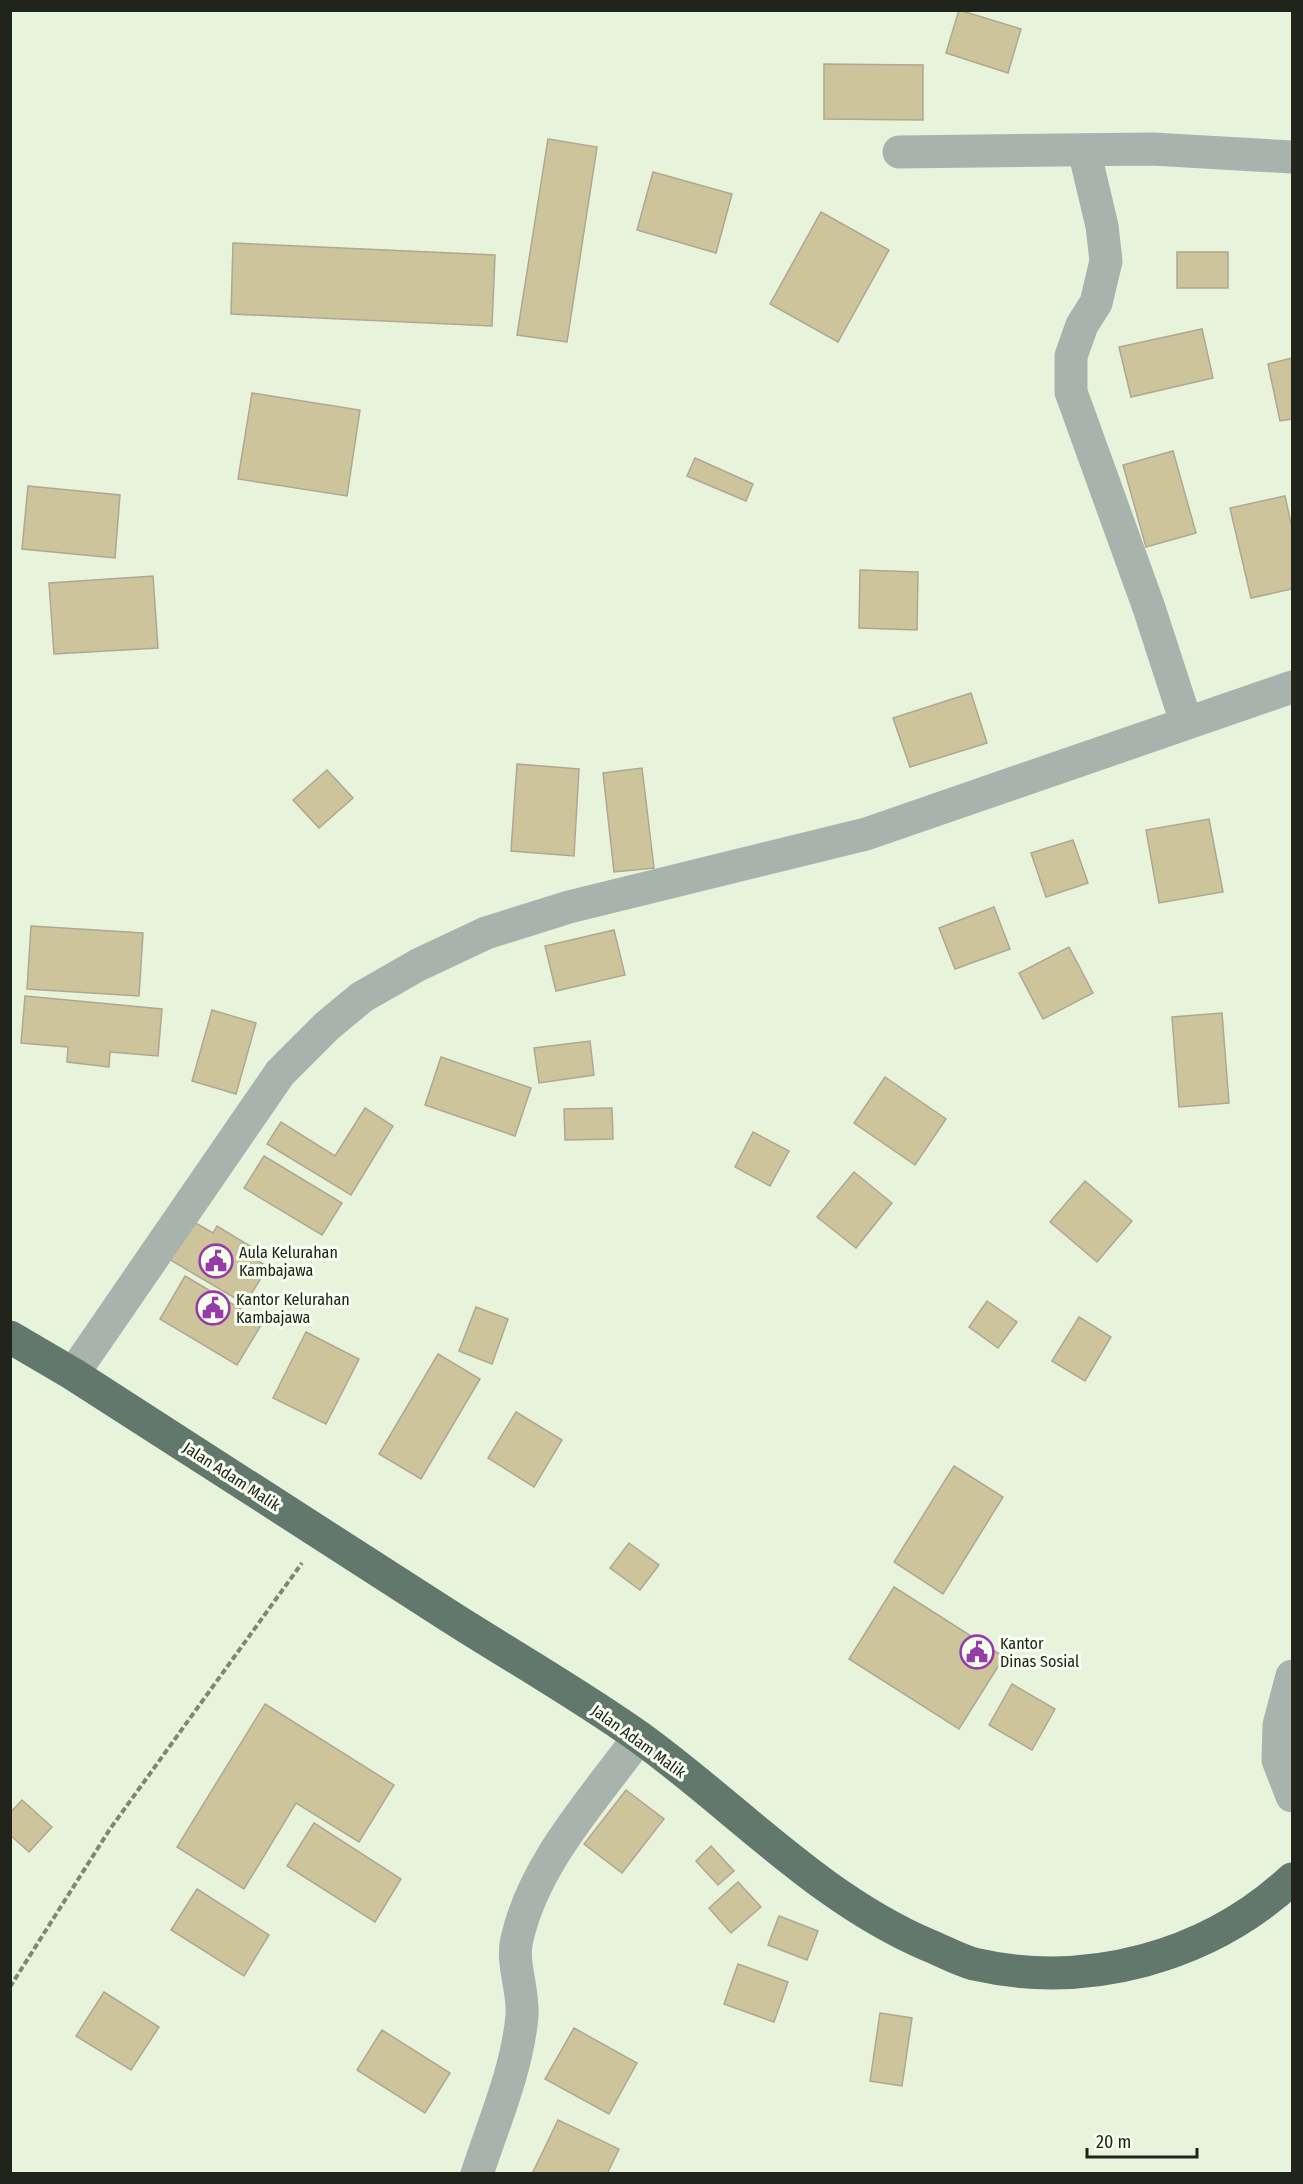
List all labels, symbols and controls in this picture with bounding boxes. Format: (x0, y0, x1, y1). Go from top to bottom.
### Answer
public building icon: Aula Kelurahan Kambajawa (198, 1243, 234, 1279)
place label: Aula Kelurahan Kambajawa (239, 1243, 338, 1280)
public building icon: Kantor Kelurahan Kambajawa (195, 1290, 231, 1326)
place label: Kantor Kelurahan Kambajawa (236, 1290, 350, 1327)
street label: Jalan Adam Malik (180, 1438, 284, 1515)
public building icon: Kantor Dinas Sosial (959, 1634, 995, 1670)
place label: Kantor Dinas Sosial (1000, 1634, 1079, 1671)
street label: Jalan Adam Malik (588, 1701, 690, 1782)
scale bar (1087, 2121, 1196, 2159)
text: 20 m (1096, 2131, 1131, 2153)

